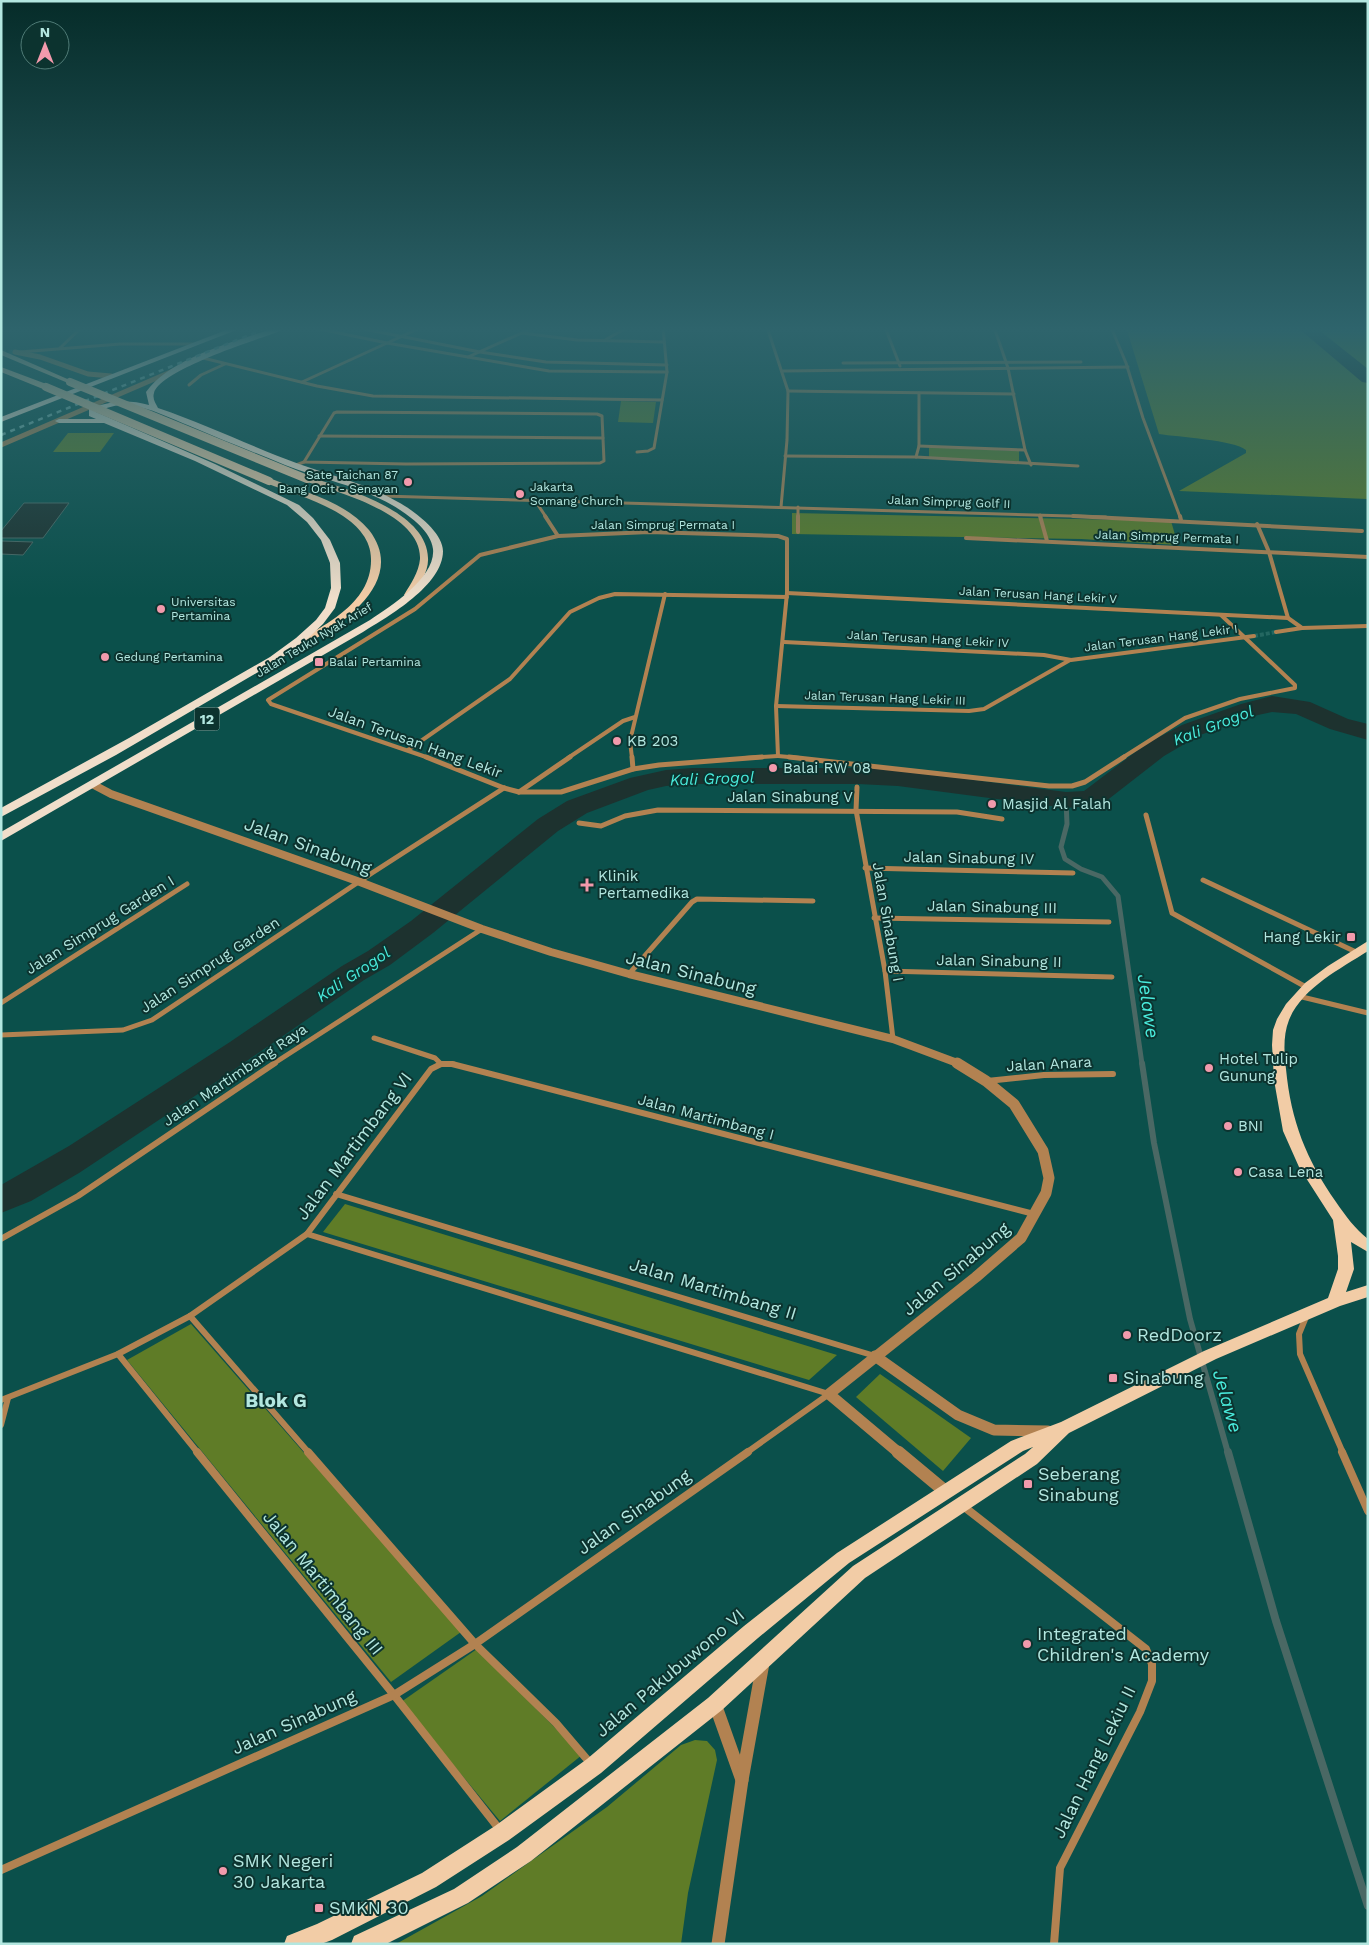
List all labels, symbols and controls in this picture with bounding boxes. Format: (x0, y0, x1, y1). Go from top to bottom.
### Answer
north arrow (20, 20, 70, 70)
text: N (40, 24, 50, 40)
place label: Sate Taichan 87 Bang Ocit - Senayan (279, 468, 398, 496)
marker: Sate Taichan 87 Bang Ocit - Senayan (402, 476, 414, 488)
place label: Jakarta Somang Church (530, 480, 623, 508)
marker: Jakarta Somang Church (514, 488, 526, 500)
street label: Jalan Simprug Golf II (887, 493, 1011, 511)
street label: Jalan Simprug Permata I (591, 518, 735, 532)
street label: Jalan Simprug Permata I (1095, 527, 1239, 547)
street label: Jalan Terusan Hang Lekir V (959, 584, 1118, 606)
place label: Universitas Pertamina (171, 595, 236, 623)
street label: Jalan Teuku Nyak Arief (253, 600, 375, 680)
marker: Universitas Pertamina (155, 603, 167, 615)
street label: Jalan Terusan Hang Lekir I (1084, 622, 1238, 654)
street label: Jalan Terusan Hang Lekir IV (847, 628, 1010, 650)
place label: Gedung Pertamina (115, 650, 223, 664)
marker: Gedung Pertamina (99, 651, 111, 663)
place label: Balai Pertamina (329, 655, 421, 669)
marker: Balai Pertamina (313, 656, 325, 668)
street label: Jalan Terusan Hang Lekir III (804, 688, 966, 708)
water label: Kali Grogol (1170, 701, 1256, 750)
street label: Jalan Terusan Hang Lekir (326, 702, 504, 782)
road number: 12 (194, 708, 220, 731)
place label: KB 203 (627, 732, 678, 750)
marker: KB 203 (611, 735, 623, 747)
place label: Balai RW 08 (783, 759, 871, 777)
marker: Balai RW 08 (767, 762, 779, 774)
water label: Kali Grogol (669, 768, 755, 789)
street label: Jalan Sinabung V (727, 788, 853, 806)
place label: Masjid Al Falah (1002, 795, 1111, 813)
marker: Masjid Al Falah (986, 798, 998, 810)
street label: Jalan Sinabung (242, 813, 375, 878)
street label: Jalan Sinabung IV (904, 848, 1035, 868)
street label: Jalan Sinabung I (869, 861, 907, 983)
place label: Klinik Pertamedika (598, 867, 690, 902)
street label: Jalan Simprug Garden I (22, 872, 178, 978)
marker: Klinik Pertamedika (580, 878, 594, 892)
street label: Jalan Sinabung III (927, 897, 1057, 917)
street label: Jalan Simprug Garden (137, 913, 283, 1017)
place label: Hang Lekir (1263, 928, 1341, 946)
marker: Hang Lekir (1345, 931, 1357, 943)
water label: Kali Grogol (313, 943, 394, 1006)
street label: Jalan Sinabung (624, 946, 759, 999)
street label: Jalan Sinabung II (936, 951, 1062, 971)
water label: Jelawe (1133, 973, 1164, 1040)
street label: Jalan Martimbang Raya (160, 1020, 311, 1130)
place label: Hotel Tulip Gunung (1219, 1050, 1298, 1085)
street label: Jalan Anara (1006, 1053, 1093, 1075)
marker: Hotel Tulip Gunung (1203, 1062, 1215, 1074)
street label: Jalan Martimbang VI (291, 1068, 416, 1224)
street label: Jalan Martimbang I (636, 1090, 776, 1144)
place label: BNI (1238, 1117, 1263, 1135)
marker: BNI (1222, 1120, 1234, 1132)
place label: Casa Lena (1248, 1163, 1324, 1181)
marker: Casa Lena (1232, 1166, 1244, 1178)
street label: Jalan Sinabung (898, 1217, 1014, 1320)
street label: Jalan Martimbang II (627, 1253, 799, 1324)
place label: RedDoorz (1137, 1324, 1222, 1345)
marker: RedDoorz (1121, 1329, 1133, 1341)
place label: Sinabung (1123, 1367, 1204, 1388)
water label: Jelawe (1208, 1367, 1247, 1435)
marker: Sinabung (1107, 1372, 1119, 1384)
district label: Blok G (245, 1389, 307, 1412)
place label: Seberang Sinabung (1038, 1463, 1120, 1505)
street label: Jalan Sinabung (573, 1464, 695, 1559)
marker: Seberang Sinabung (1022, 1478, 1034, 1490)
street label: Jalan Martimbang III (259, 1506, 388, 1659)
street label: Jalan Pakubuwono VI (591, 1604, 748, 1741)
place label: Integrated Children's Academy (1037, 1623, 1210, 1665)
marker: Integrated Children's Academy (1021, 1638, 1033, 1650)
street label: Jalan Hang Lekiu II (1048, 1682, 1140, 1841)
street label: Jalan Sinabung (228, 1685, 360, 1758)
place label: SMK Negeri 30 Jakarta (233, 1850, 333, 1892)
marker: SMK Negeri 30 Jakarta (217, 1865, 229, 1877)
place label: SMKN 30 (329, 1897, 409, 1918)
marker: SMKN 30 (313, 1902, 325, 1914)

